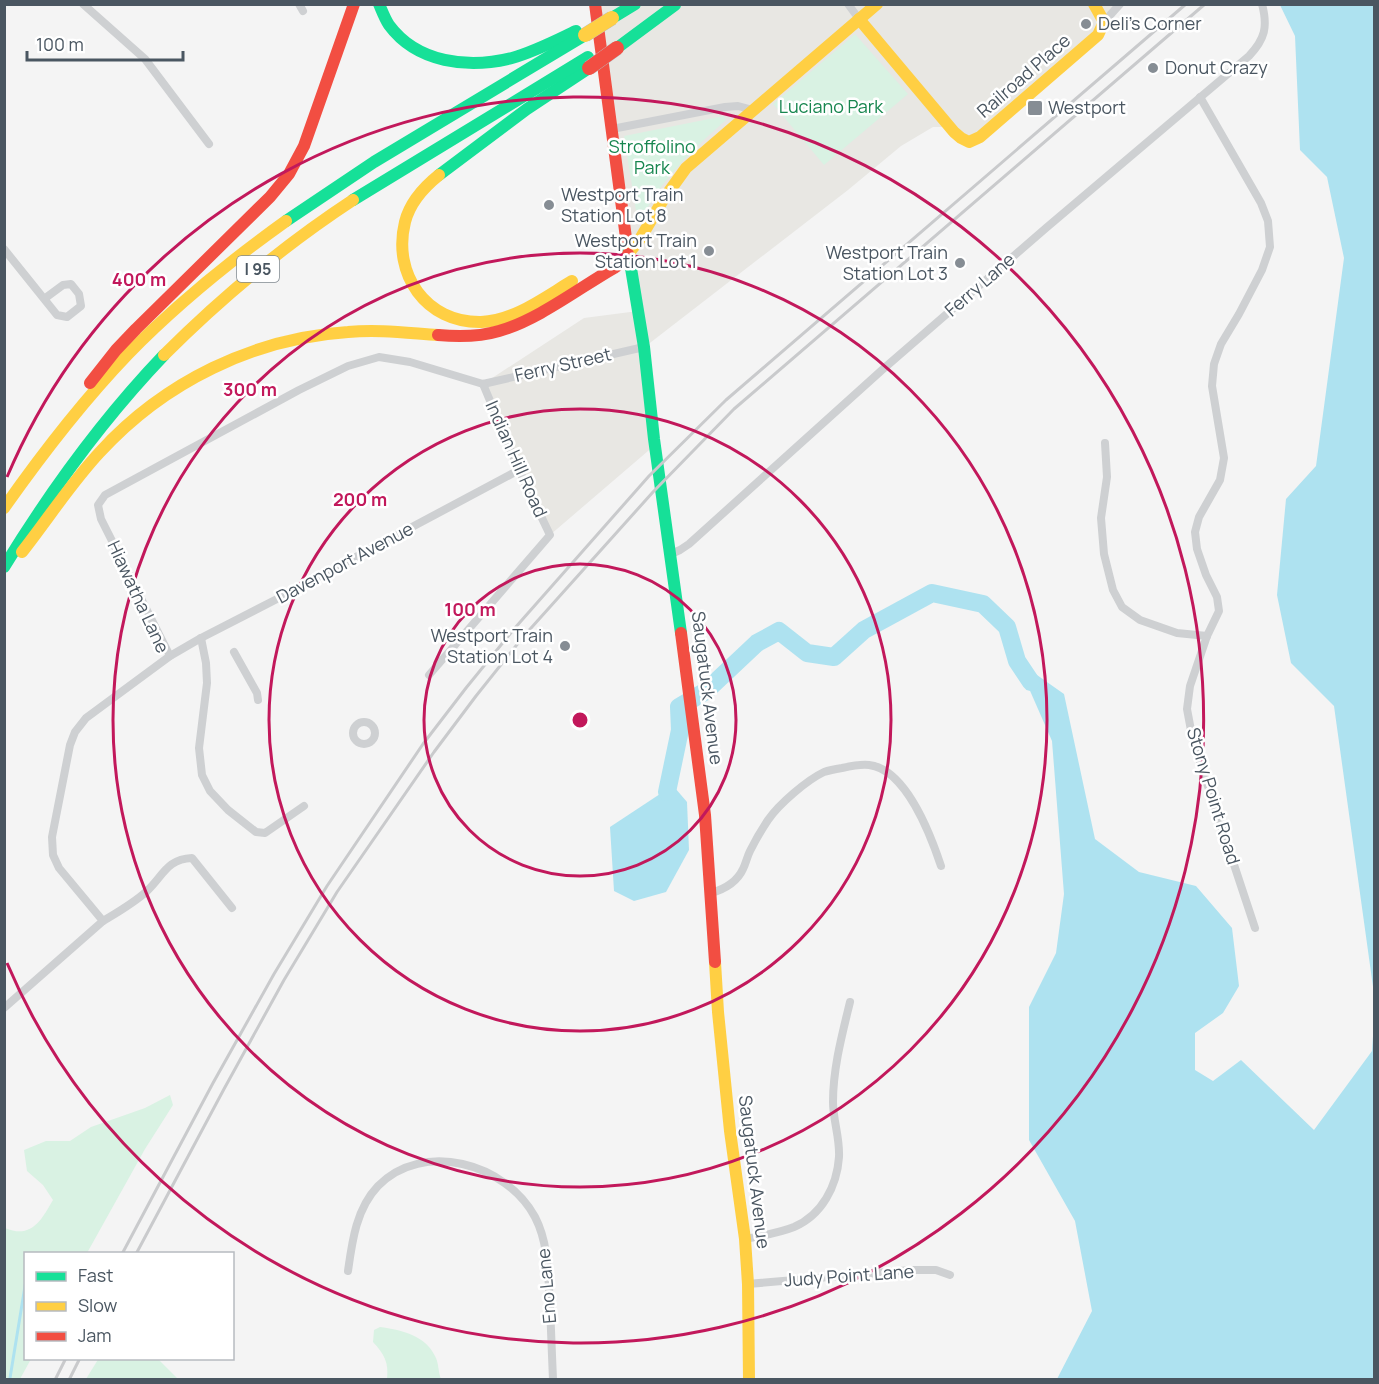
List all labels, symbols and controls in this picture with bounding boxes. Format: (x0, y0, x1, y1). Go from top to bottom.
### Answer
place label: Deli's Corner (1098, 11, 1202, 35)
marker: Deli's Corner (1079, 17, 1093, 31)
scale bar (27, 24, 183, 62)
street label: Railroad Place (972, 28, 1075, 122)
text: 100 m (36, 32, 84, 56)
place label: Donut Crazy (1165, 55, 1268, 79)
marker: Donut Crazy (1146, 61, 1160, 75)
park label: Luciano Park (779, 94, 884, 118)
place label: Westport (1048, 95, 1126, 119)
marker: Westport (1026, 99, 1044, 117)
park label: Stroffolino Park (608, 134, 696, 179)
place label: Westport Train Station Lot 8 (561, 182, 683, 227)
marker: Westport Train Station Lot 8 (542, 198, 556, 212)
place label: Westport Train Station Lot 1 (575, 228, 697, 273)
place label: Westport Train Station Lot 3 (826, 240, 948, 285)
marker: Westport Train Station Lot 1 (702, 244, 716, 258)
street label: Ferry Lane (939, 247, 1020, 321)
road number: I 95 (237, 256, 279, 282)
marker: Westport Train Station Lot 3 (953, 256, 967, 270)
text: 400 m (112, 267, 166, 291)
street label: Ferry Street (512, 341, 613, 387)
text: 300 m (223, 377, 277, 401)
street label: Indian Hill Road (480, 397, 553, 521)
text: 200 m (333, 487, 387, 511)
street label: Davenport Avenue (272, 516, 417, 608)
street label: Hiawatha Lane (102, 537, 175, 657)
text: 100 m (444, 597, 496, 621)
street label: Saugatuck Avenue (687, 610, 729, 766)
place label: Westport Train Station Lot 4 (431, 623, 553, 668)
marker: Westport Train Station Lot 4 (558, 639, 572, 653)
centre of rings (570, 710, 590, 730)
street label: Stony Point Road (1182, 724, 1246, 867)
street label: Saugatuck Avenue (734, 1094, 776, 1250)
street label: Eno Lane (531, 1247, 561, 1325)
legend (24, 1252, 234, 1360)
street label: Judy Point Lane (783, 1258, 915, 1292)
text: Fast (78, 1263, 113, 1287)
text: Slow (78, 1293, 118, 1317)
text: Jam (78, 1323, 112, 1347)

